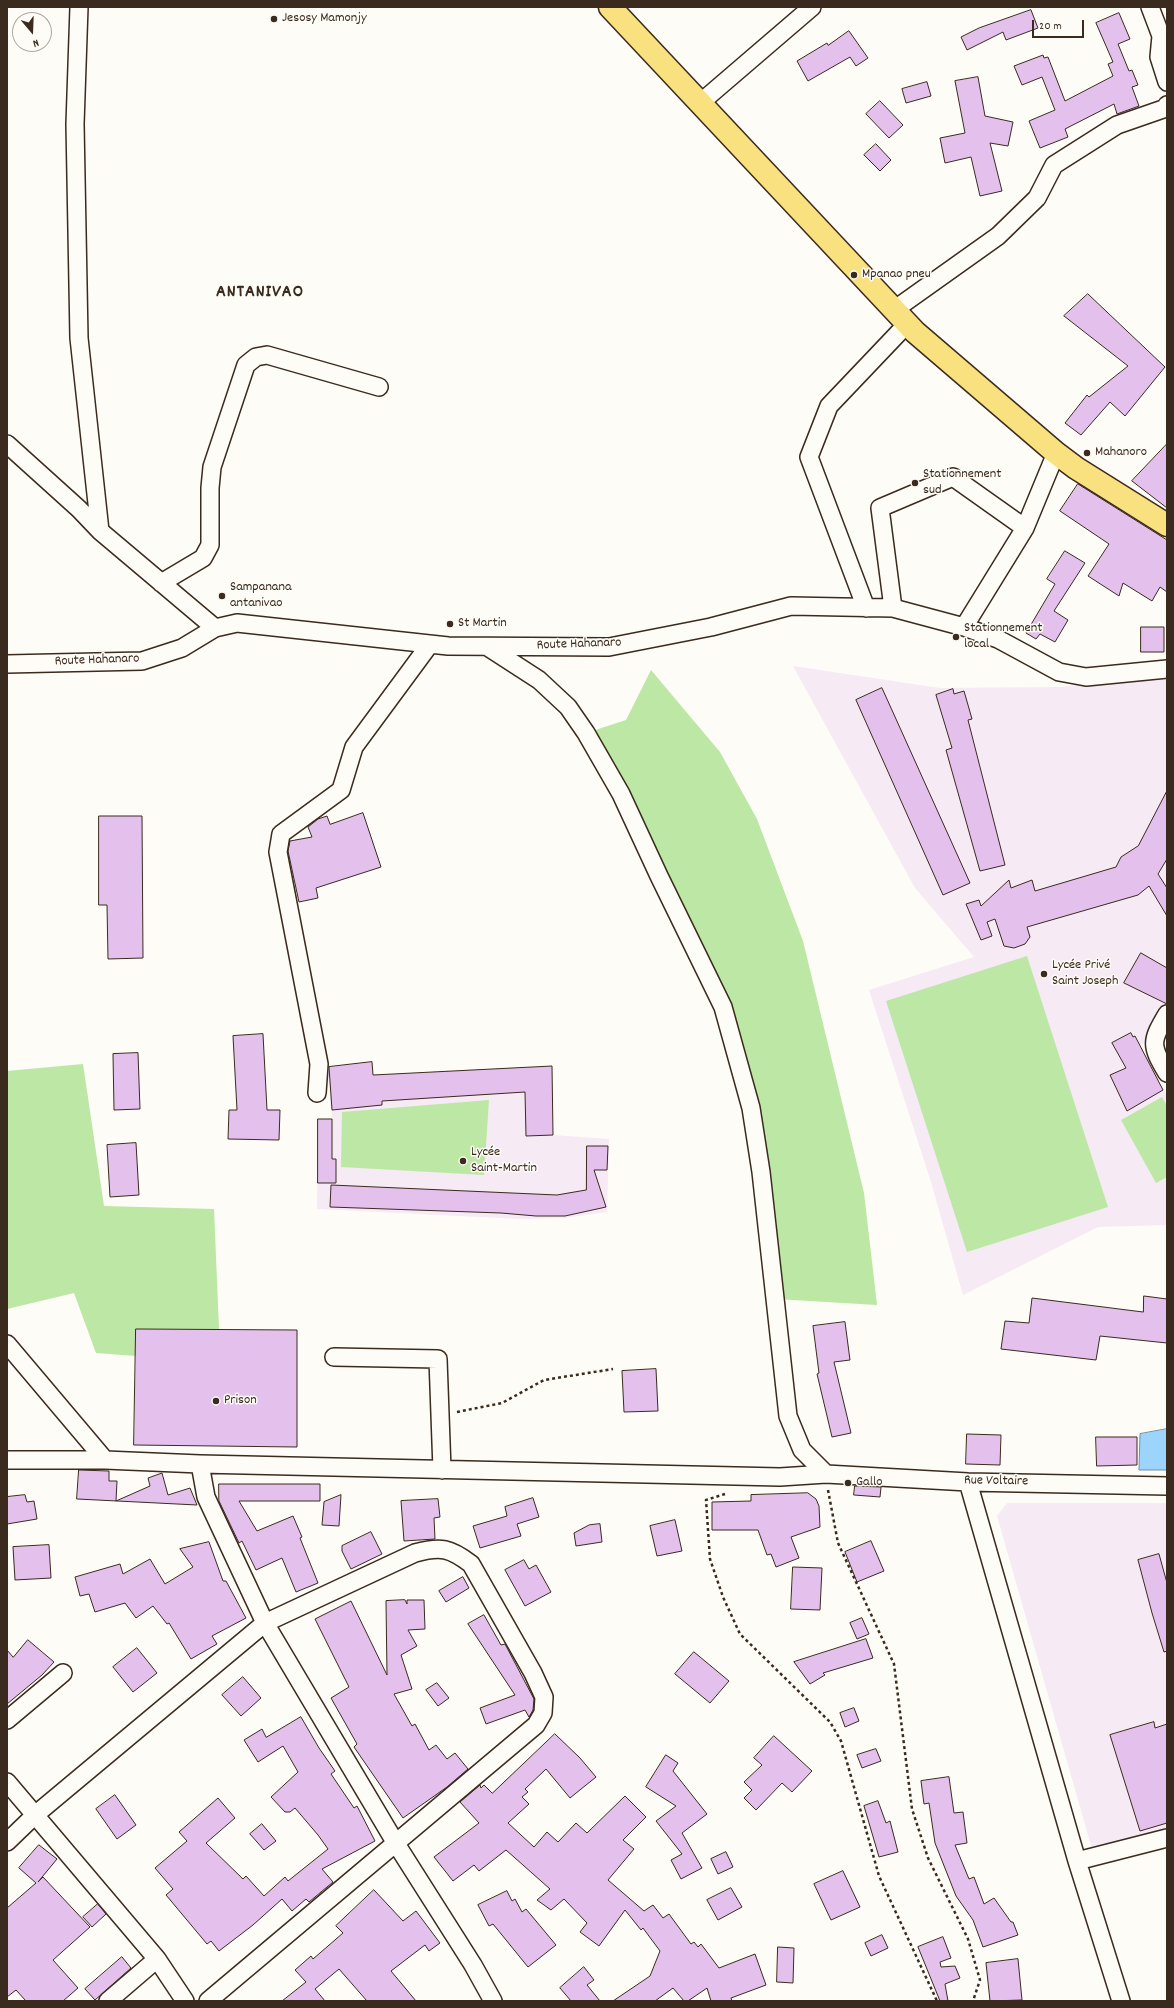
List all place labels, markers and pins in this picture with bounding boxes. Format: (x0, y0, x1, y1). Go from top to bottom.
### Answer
place label: Jesosy Mamonjy (282, 11, 367, 27)
marker: Jesosy Mamonjy (269, 14, 279, 24)
place label: Mpanao pneu (862, 267, 931, 283)
marker: Mpanao pneu (849, 270, 859, 280)
place label: Mahanoro (1095, 445, 1147, 461)
marker: Mahanoro (1082, 448, 1092, 458)
place label: Stationnement sud (923, 467, 1001, 500)
marker: Stationnement sud (910, 478, 920, 488)
place label: Sampanana antanivao (230, 580, 291, 612)
marker: Sampanana antanivao (217, 591, 227, 601)
place label: St Martin (458, 616, 507, 632)
marker: St Martin (445, 619, 455, 629)
place label: Stationnement local (964, 621, 1042, 654)
marker: Stationnement local (951, 632, 961, 642)
place label: Lycée Privé Saint Joseph (1052, 958, 1118, 990)
marker: Lycée Privé Saint Joseph (1039, 969, 1049, 979)
place label: Lycée Saint-Martin (471, 1145, 537, 1178)
marker: Lycée Saint-Martin (458, 1156, 468, 1166)
place label: Prison (224, 1393, 257, 1409)
marker: Prison (211, 1396, 221, 1406)
place label: Gallo (856, 1475, 883, 1491)
marker: Gallo (843, 1478, 853, 1488)

